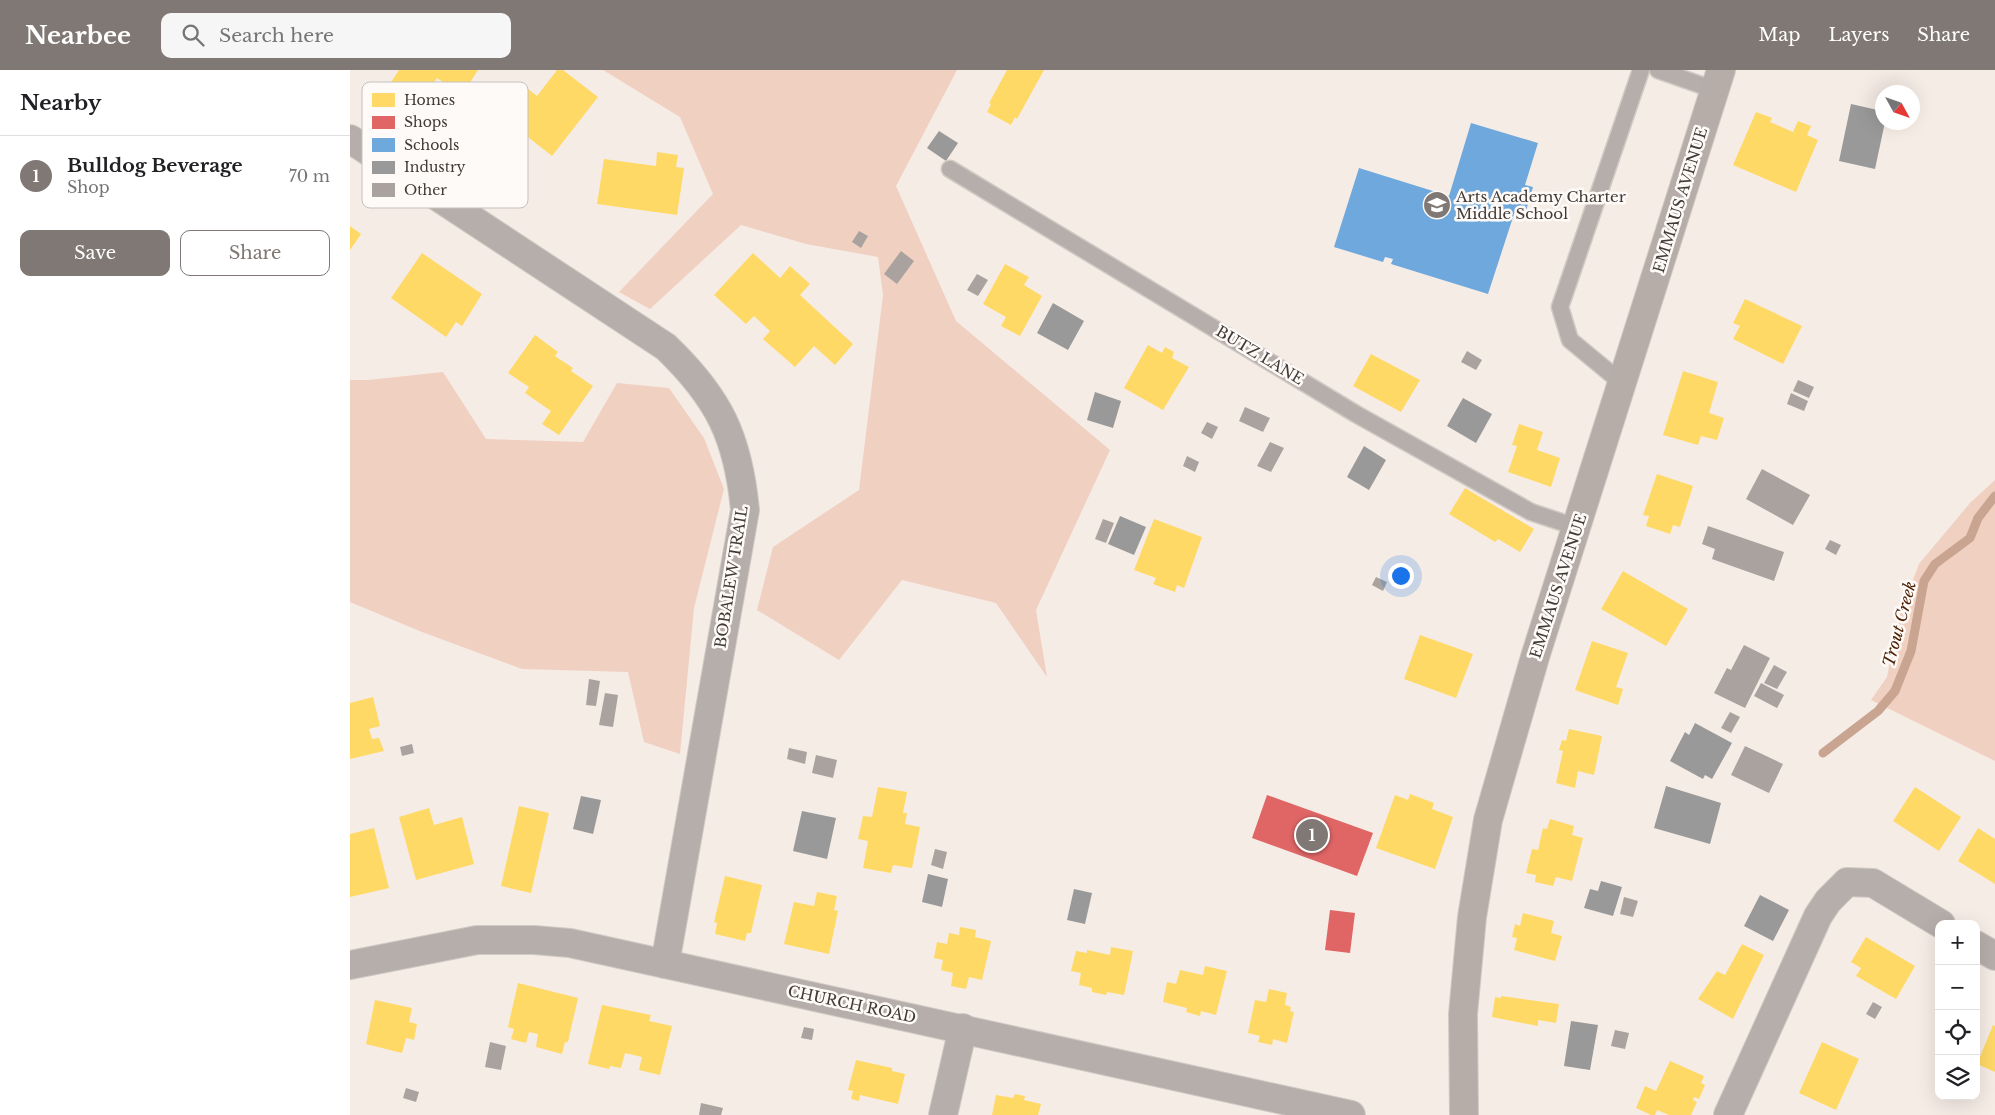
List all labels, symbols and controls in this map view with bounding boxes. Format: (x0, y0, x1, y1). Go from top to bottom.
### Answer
search box (161, 13, 511, 58)
text: Nearbee (25, 21, 131, 50)
icon: search (179, 21, 207, 49)
text: Search here (219, 24, 334, 47)
text: Map (1759, 24, 1800, 46)
text: Layers (1828, 24, 1889, 46)
text: Share (1917, 24, 1970, 46)
legend (362, 82, 528, 208)
north arrow (1875, 85, 1920, 130)
text: Nearby (20, 90, 101, 116)
text: Homes (404, 91, 455, 109)
text: Shops (404, 113, 448, 131)
street label: EMMAUS AVENUE (1649, 125, 1711, 275)
text: Schools (404, 136, 459, 154)
text: Bulldog Beverage (67, 154, 243, 177)
text: Industry (404, 158, 466, 176)
text: 1 (33, 166, 39, 186)
text: 70 m (289, 166, 330, 186)
text: Shop (67, 177, 110, 197)
text: Other (404, 181, 447, 199)
place label: Arts Academy Charter Middle School (1455, 187, 1627, 223)
school or university icon: Arts Academy Charter Middle School (1422, 190, 1452, 220)
button: Save (20, 230, 170, 276)
button: Share (180, 230, 330, 276)
street label: BUTZ LANE (1213, 321, 1307, 389)
street label: BOBALEW TRAIL (710, 504, 752, 649)
street label: EMMAUS AVENUE (1526, 511, 1590, 661)
your location (1388, 563, 1414, 589)
water label: Trout Creek (1878, 579, 1920, 669)
pin: 1 (1296, 816, 1328, 854)
map controls (1935, 920, 1980, 1100)
button: + (1935, 920, 1980, 965)
button: − (1935, 965, 1980, 1010)
street label: CHURCH ROAD (786, 981, 918, 1027)
button: locate (1935, 1010, 1980, 1055)
button: layers (1935, 1055, 1980, 1100)

